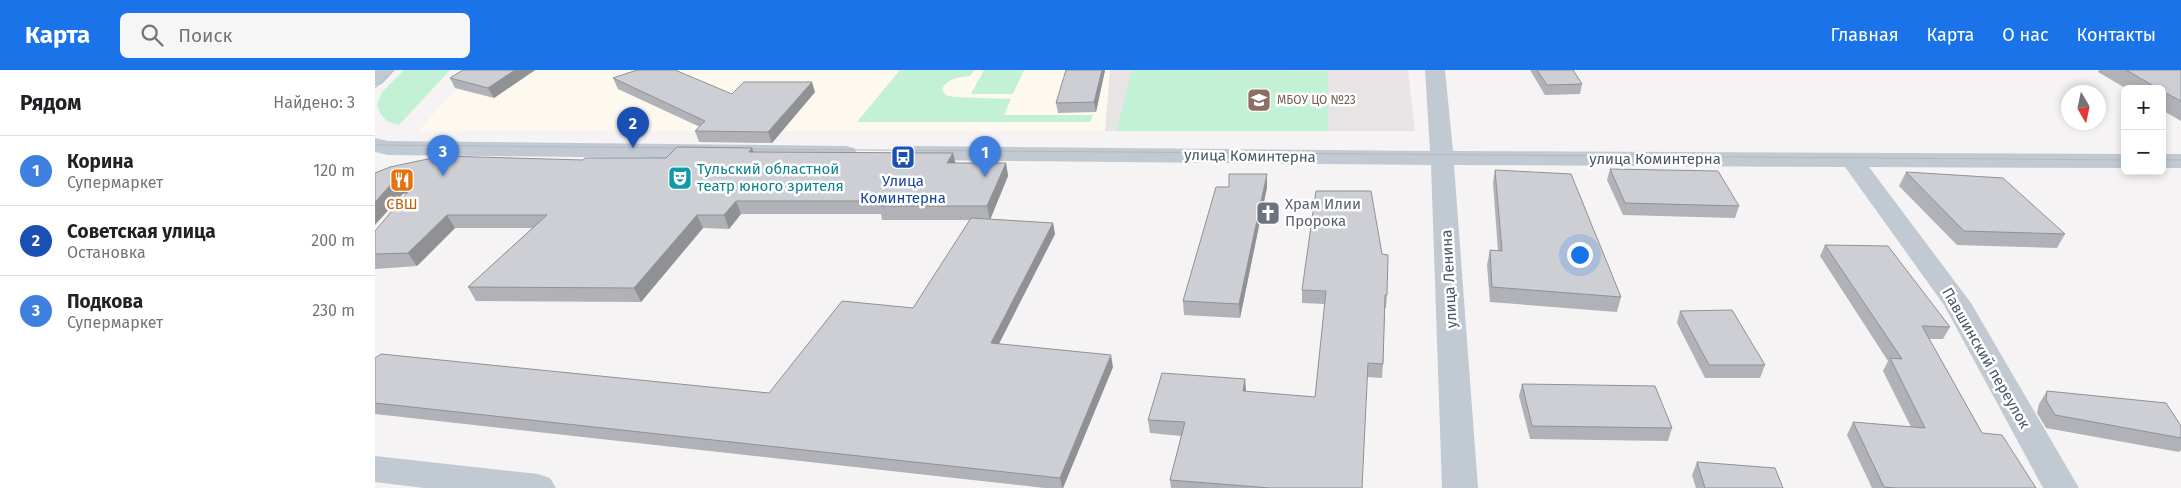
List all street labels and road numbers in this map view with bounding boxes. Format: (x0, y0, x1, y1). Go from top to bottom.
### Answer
street label: улица Коминтерна (1184, 146, 1316, 166)
street label: улица Коминтерна (1589, 150, 1721, 168)
street label: улица Ленина (1437, 229, 1461, 329)
street label: Павшинский переулок (1938, 284, 2034, 432)

